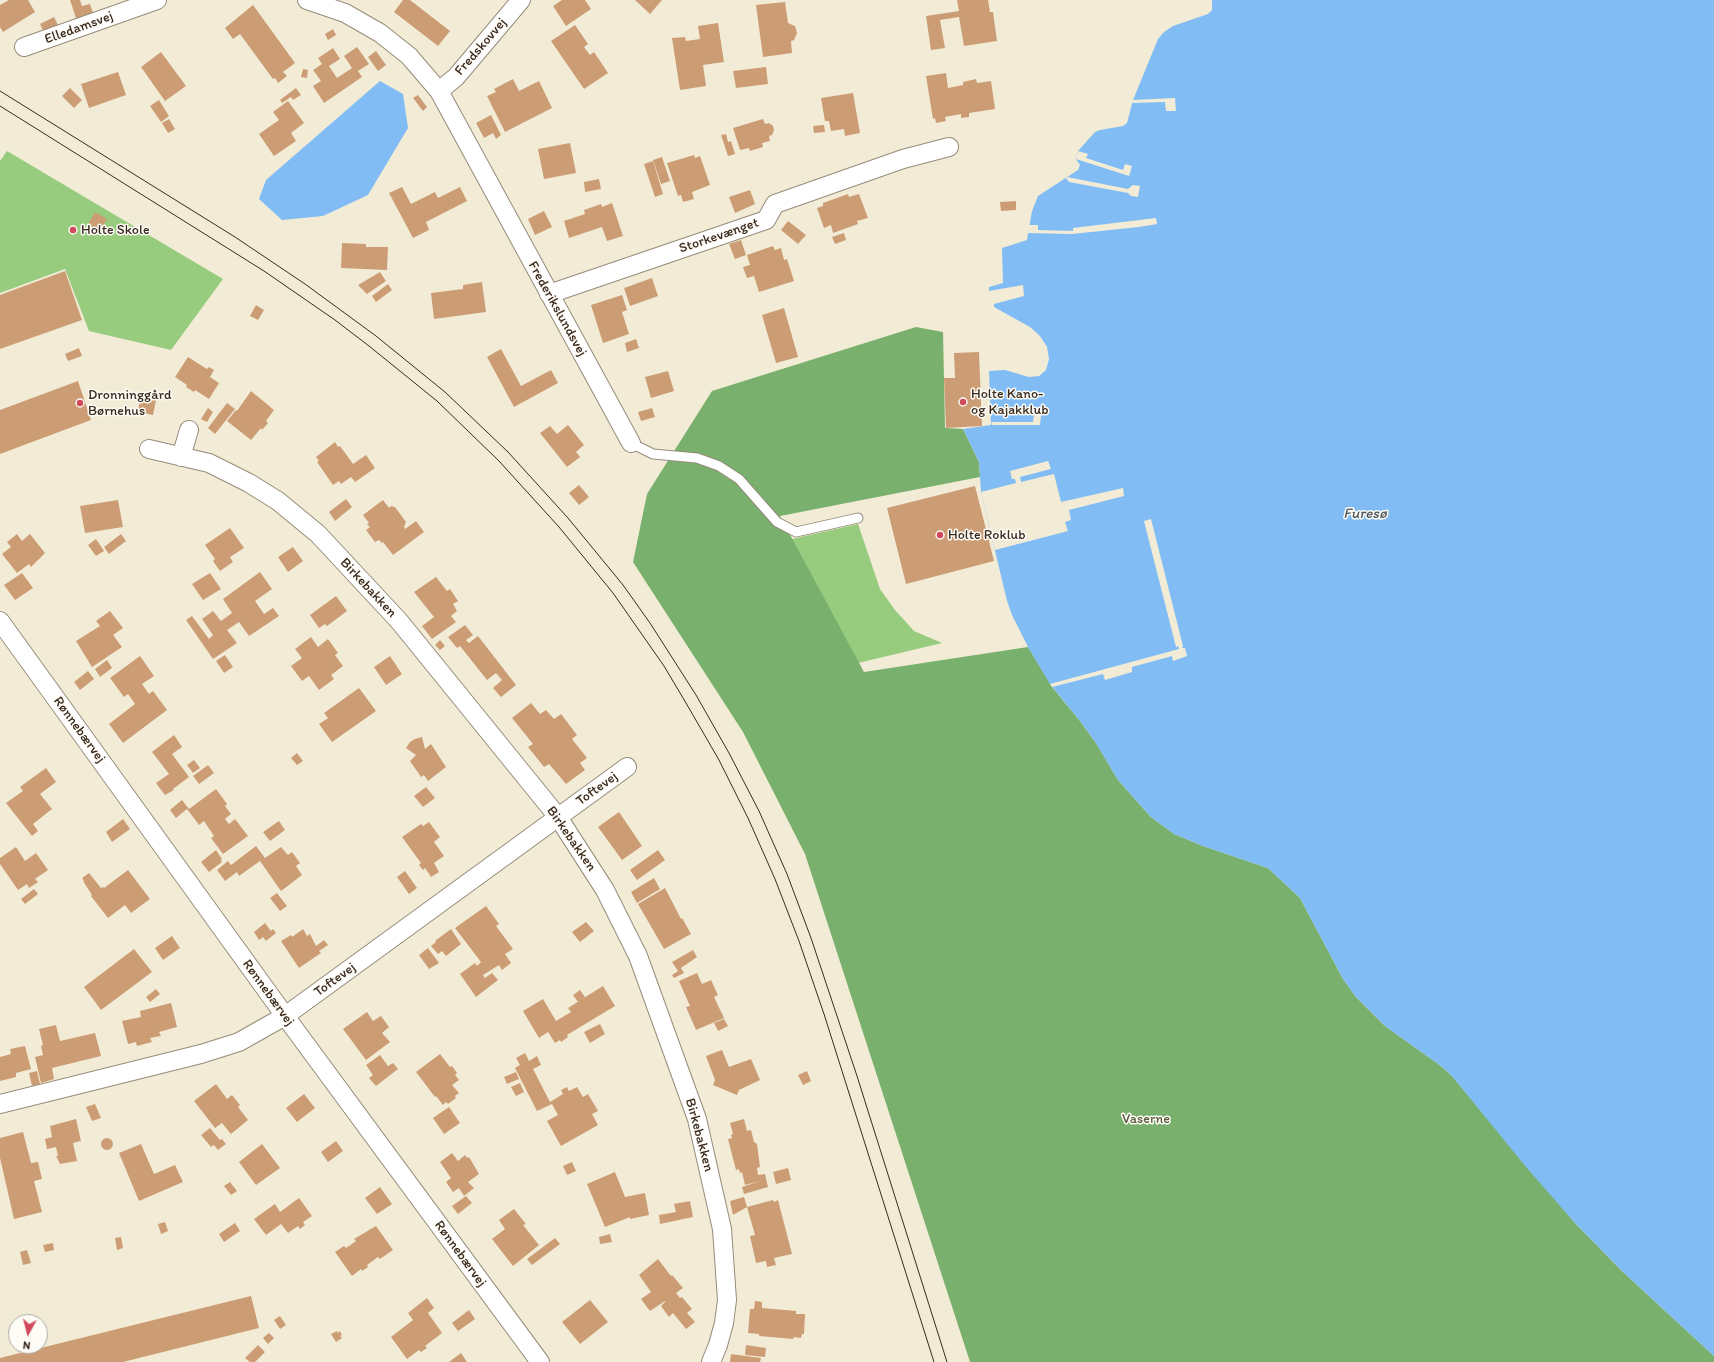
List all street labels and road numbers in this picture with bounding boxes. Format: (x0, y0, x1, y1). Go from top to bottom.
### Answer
street label: Elledamsvej (43, 8, 115, 48)
street label: Fredskovvej (452, 15, 510, 79)
street label: Storkevænget (677, 215, 761, 257)
street label: Frederikslundsvej (524, 259, 590, 359)
street label: Birkebakken (336, 555, 400, 621)
street label: Rønnebærvej (49, 694, 109, 766)
street label: Toftevej (573, 768, 621, 810)
street label: Birkebakken (542, 803, 600, 875)
street label: Rønnebærvej (238, 957, 298, 1029)
street label: Toftevej (311, 959, 359, 1001)
street label: Birkebakken (681, 1096, 717, 1174)
street label: Rønnebærvej (430, 1218, 490, 1290)

